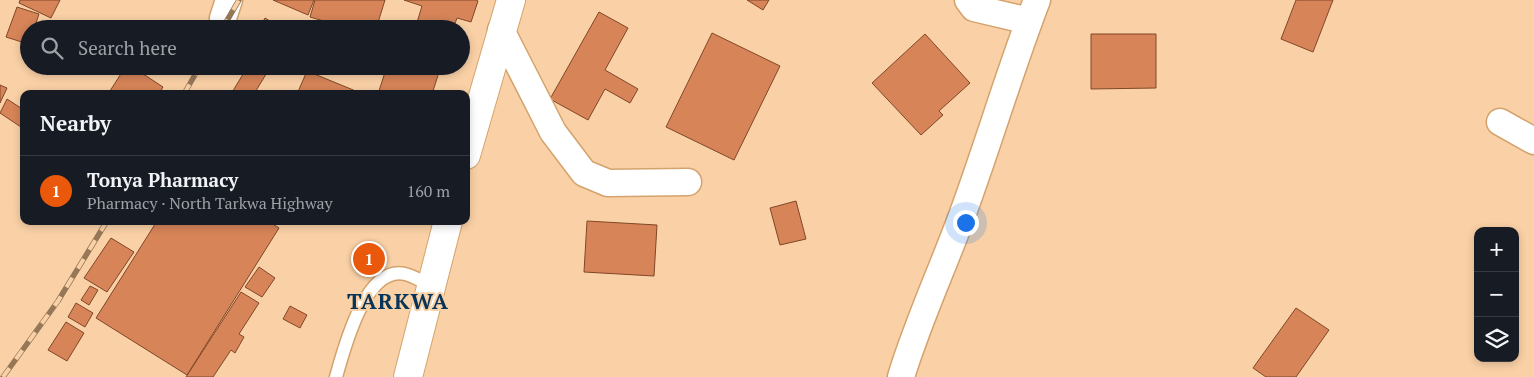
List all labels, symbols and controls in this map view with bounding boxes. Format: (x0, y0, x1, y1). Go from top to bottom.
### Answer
search box (20, 20, 470, 75)
icon: search (38, 34, 66, 62)
text: Search here (78, 35, 177, 60)
text: Nearby (40, 109, 111, 137)
text: Tonya Pharmacy (87, 167, 238, 192)
text: 1 (51, 180, 61, 202)
text: 160 m (407, 180, 450, 202)
text: Pharmacy · North Tarkwa Highway (87, 192, 333, 214)
your location (953, 210, 979, 236)
map controls (1474, 227, 1519, 362)
button: + (1474, 227, 1519, 272)
pin: 1 (353, 240, 385, 278)
button: − (1474, 272, 1519, 317)
district label: TARKWA (347, 286, 449, 315)
button: layers (1474, 317, 1519, 362)

